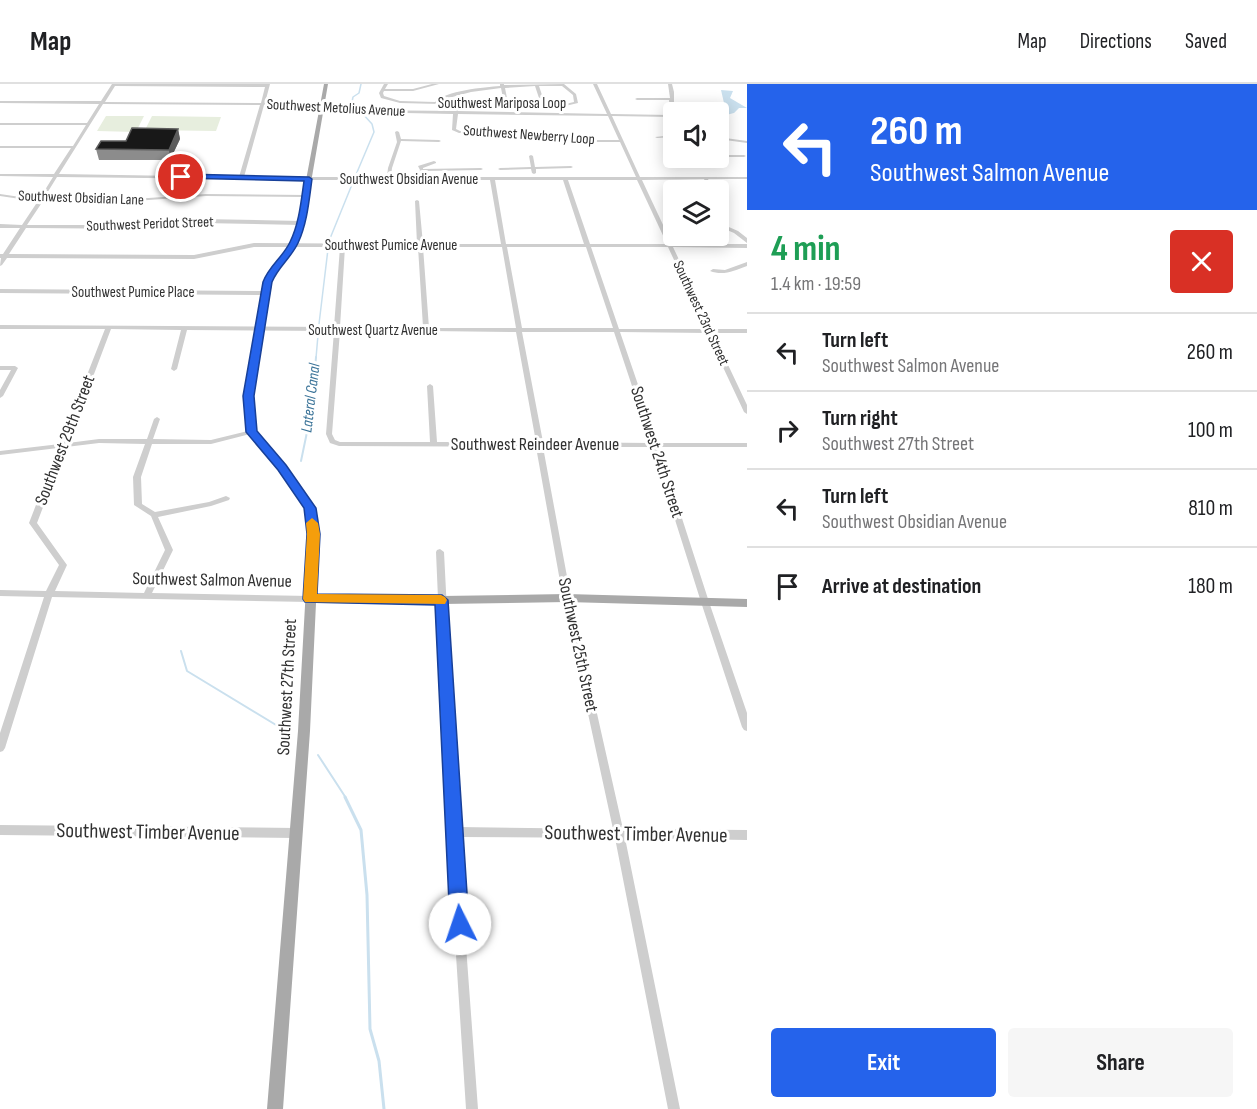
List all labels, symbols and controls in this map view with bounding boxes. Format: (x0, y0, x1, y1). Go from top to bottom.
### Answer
text: Map (30, 25, 71, 58)
text: Map (1017, 29, 1047, 54)
text: Directions (1080, 29, 1152, 54)
text: Saved (1185, 29, 1227, 54)
street label: Southwest Mariposa Loop (438, 94, 566, 113)
street label: Southwest Metolius Avenue (266, 95, 406, 121)
map controls (663, 102, 729, 246)
button: sound (663, 102, 729, 168)
text: 260 m (870, 106, 963, 157)
icon: left (771, 108, 849, 186)
street label: Southwest Newberry Loop (463, 121, 595, 149)
pin (155, 151, 206, 202)
text: Southwest Salmon Avenue (870, 157, 1109, 189)
icon: arrive (164, 160, 197, 193)
street label: Southwest Obsidian Avenue (340, 170, 478, 189)
button: layers (663, 180, 729, 246)
street label: Southwest Obsidian Lane (18, 186, 144, 210)
street label: Southwest Peridot Street (86, 212, 214, 236)
text: 4 min (771, 228, 841, 271)
button: close (1170, 230, 1233, 293)
street label: Southwest Pumice Avenue (325, 236, 457, 255)
street label: Southwest 23rd Street (668, 258, 734, 369)
text: 1.4 km · 19:59 (771, 272, 861, 296)
street label: Southwest Pumice Place (72, 283, 194, 302)
street label: Southwest Quartz Avenue (308, 321, 438, 340)
text: Turn left (822, 327, 888, 354)
icon: left (771, 336, 804, 369)
text: 260 m (1187, 339, 1233, 366)
text: Southwest Salmon Avenue (822, 354, 999, 378)
water label: Lateral Canal (297, 361, 325, 434)
street label: Southwest 29th Street (31, 372, 100, 508)
street label: Southwest 24th Street (626, 384, 688, 521)
text: Turn right (822, 405, 898, 432)
icon: right (771, 414, 804, 447)
text: 100 m (1188, 417, 1233, 444)
text: Southwest 27th Street (822, 432, 974, 456)
street label: Southwest Reindeer Avenue (451, 434, 619, 455)
text: Turn left (822, 483, 888, 510)
icon: left (771, 492, 804, 525)
text: 810 m (1188, 495, 1233, 522)
text: Southwest Obsidian Avenue (822, 510, 1007, 534)
street label: Southwest Salmon Avenue (132, 568, 292, 592)
icon: arrive (771, 570, 804, 603)
text: Arrive at destination (822, 573, 981, 600)
text: 180 m (1188, 573, 1233, 600)
street label: Southwest 25th Street (554, 576, 603, 715)
street label: Southwest 27th Street (273, 618, 301, 756)
street label: Southwest Timber Avenue (56, 818, 240, 846)
street label: Southwest Timber Avenue (544, 820, 728, 848)
position arrow (428, 892, 492, 956)
button: Exit (771, 1028, 996, 1097)
button: Share (1008, 1028, 1233, 1097)

